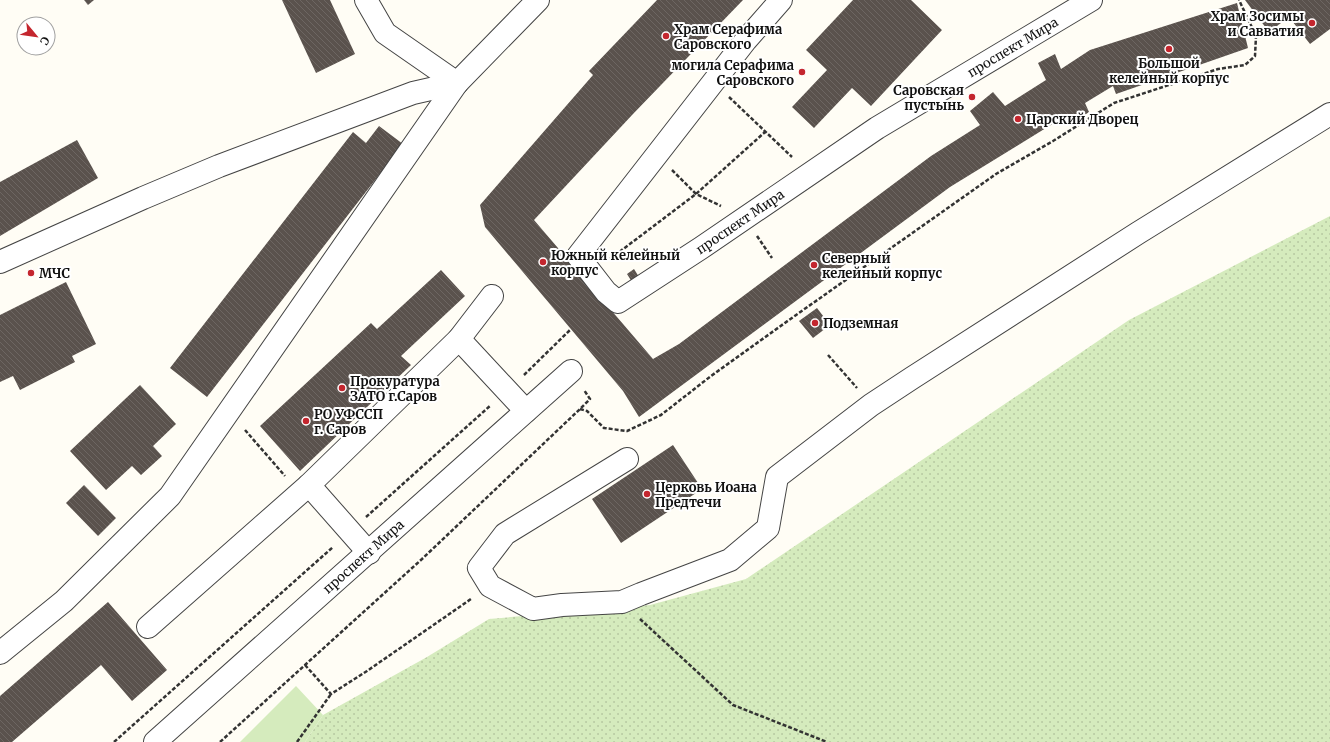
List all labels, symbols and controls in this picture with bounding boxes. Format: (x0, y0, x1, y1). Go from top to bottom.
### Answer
place label: Храм Зосимы и Савватия (1211, 8, 1304, 40)
street label: проспект Мира (964, 14, 1061, 81)
north arrow (16, 16, 56, 56)
marker: Храм Зосимы и Савватия (1307, 18, 1317, 28)
place label: Храм Серафима Саровского (674, 21, 782, 53)
marker: Храм Серафима Саровского (661, 31, 671, 41)
text: С (37, 34, 53, 47)
marker: Большой келейный корпус (1164, 44, 1174, 54)
place label: Большой келейный корпус (1109, 55, 1229, 87)
place label: могила Серафима Саровского (671, 57, 794, 89)
marker: могила Серафима Саровского (797, 67, 807, 77)
place label: Саровская пустынь (893, 82, 964, 114)
marker: Саровская пустынь (967, 92, 977, 102)
place label: Царский Дворец (1026, 111, 1139, 128)
marker: Царский Дворец (1013, 114, 1023, 124)
street label: проспект Мира (693, 186, 787, 258)
place label: Южный келейный корпус (551, 247, 680, 279)
place label: Северный келейный корпус (822, 250, 942, 282)
marker: Южный келейный корпус (538, 257, 548, 267)
marker: Северный келейный корпус (809, 260, 819, 270)
place label: МЧС (39, 265, 71, 282)
marker: МЧС (26, 268, 36, 278)
place label: Подземная (823, 315, 898, 332)
marker: Подземная (810, 318, 820, 328)
place label: Прокуратура ЗАТО г.Саров (350, 373, 440, 405)
marker: Прокуратура ЗАТО г.Саров (337, 383, 347, 393)
place label: РО УФССП г. Саров (314, 406, 384, 438)
marker: РО УФССП г. Саров (301, 416, 311, 426)
place label: Церковь Иоана Предтечи (655, 479, 757, 511)
marker: Церковь Иоана Предтечи (642, 489, 652, 499)
street label: проспект Мира (319, 516, 408, 597)

